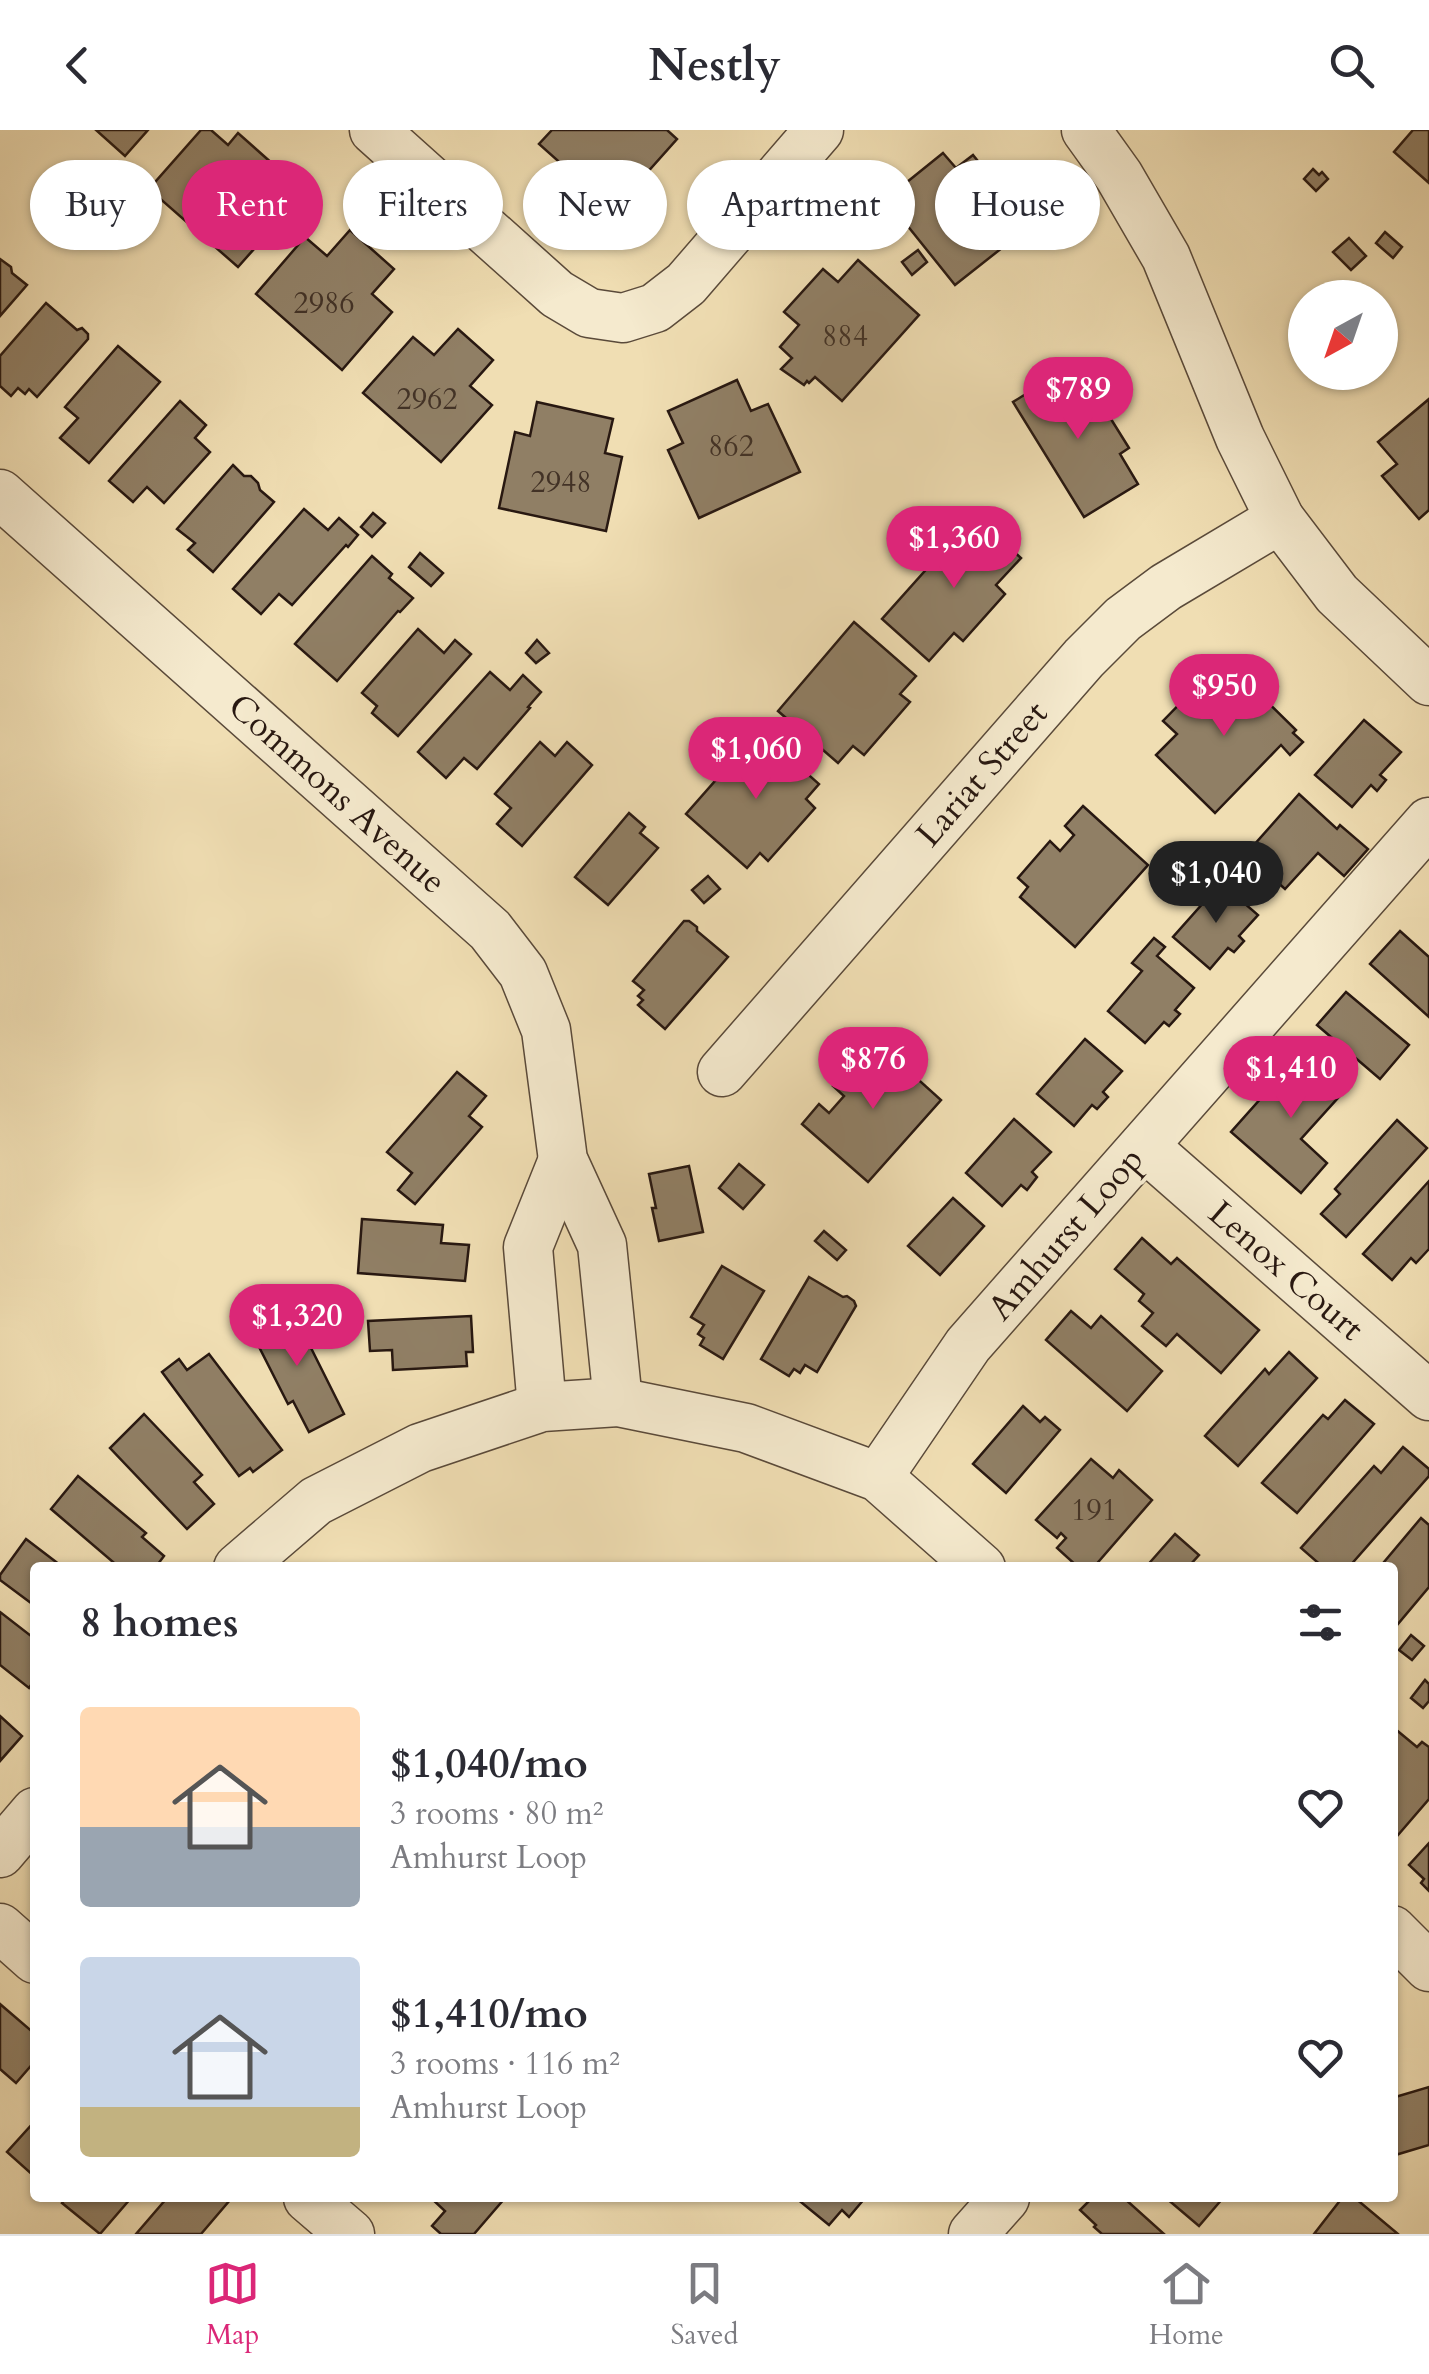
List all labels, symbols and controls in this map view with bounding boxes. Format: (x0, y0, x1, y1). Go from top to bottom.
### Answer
text: Nestly (648, 35, 781, 96)
icon: back (50, 38, 105, 93)
icon: search (1324, 38, 1379, 93)
chip: Buy (30, 160, 162, 250)
chip: Rent (182, 160, 323, 250)
chip: Filters (343, 160, 503, 250)
chip: New (523, 160, 667, 250)
chip: Apartment (687, 160, 915, 250)
chip: House (935, 160, 1100, 250)
north arrow (1288, 280, 1398, 390)
map controls (1288, 280, 1398, 390)
house number: 2986 (293, 283, 355, 324)
house number: 884 (822, 316, 868, 357)
pin: $789 (1019, 357, 1137, 442)
text: $789 (1045, 367, 1111, 411)
house number: 2962 (396, 379, 458, 420)
house number: 862 (708, 426, 754, 467)
house number: 2948 (530, 462, 592, 503)
pin: $1,360 (873, 506, 1035, 591)
text: $1,360 (908, 516, 1000, 560)
pin: $950 (1165, 654, 1283, 739)
text: $950 (1191, 664, 1257, 708)
street label: Commons Avenue (218, 683, 456, 905)
street label: Lariat Street (905, 691, 1059, 857)
pin: $1,060 (675, 717, 837, 802)
text: $1,060 (710, 727, 802, 771)
pin: $1,040 (1135, 841, 1297, 926)
text: $1,040 (1170, 851, 1262, 895)
pin: $876 (814, 1027, 932, 1112)
pin: $1,410 (1210, 1036, 1372, 1121)
text: $876 (840, 1037, 906, 1081)
text: $1,410 (1245, 1046, 1337, 1090)
street label: Amhurst Loop (977, 1137, 1155, 1331)
street label: Lenox Court (1198, 1190, 1374, 1352)
pin: $1,320 (216, 1284, 378, 1369)
text: $1,320 (251, 1294, 343, 1338)
house number: 191 (1071, 1490, 1117, 1531)
text: 8 homes (80, 1594, 238, 1651)
icon: filters (1293, 1595, 1348, 1650)
text: $1,040/mo (390, 1735, 588, 1792)
icon: home (160, 1747, 280, 1867)
icon: heart (1293, 1780, 1348, 1835)
text: 3 rooms · 80 m² (390, 1792, 603, 1836)
text: Amhurst Loop (390, 1836, 587, 1880)
text: $1,410/mo (390, 1985, 588, 2042)
icon: home (160, 1997, 280, 2117)
icon: heart (1293, 2030, 1348, 2085)
text: 3 rooms · 116 m² (390, 2042, 620, 2086)
text: Amhurst Loop (390, 2086, 587, 2130)
tab: Map (205, 2256, 260, 2354)
tab: Saved (671, 2256, 738, 2354)
tab: Home (1149, 2256, 1224, 2354)

